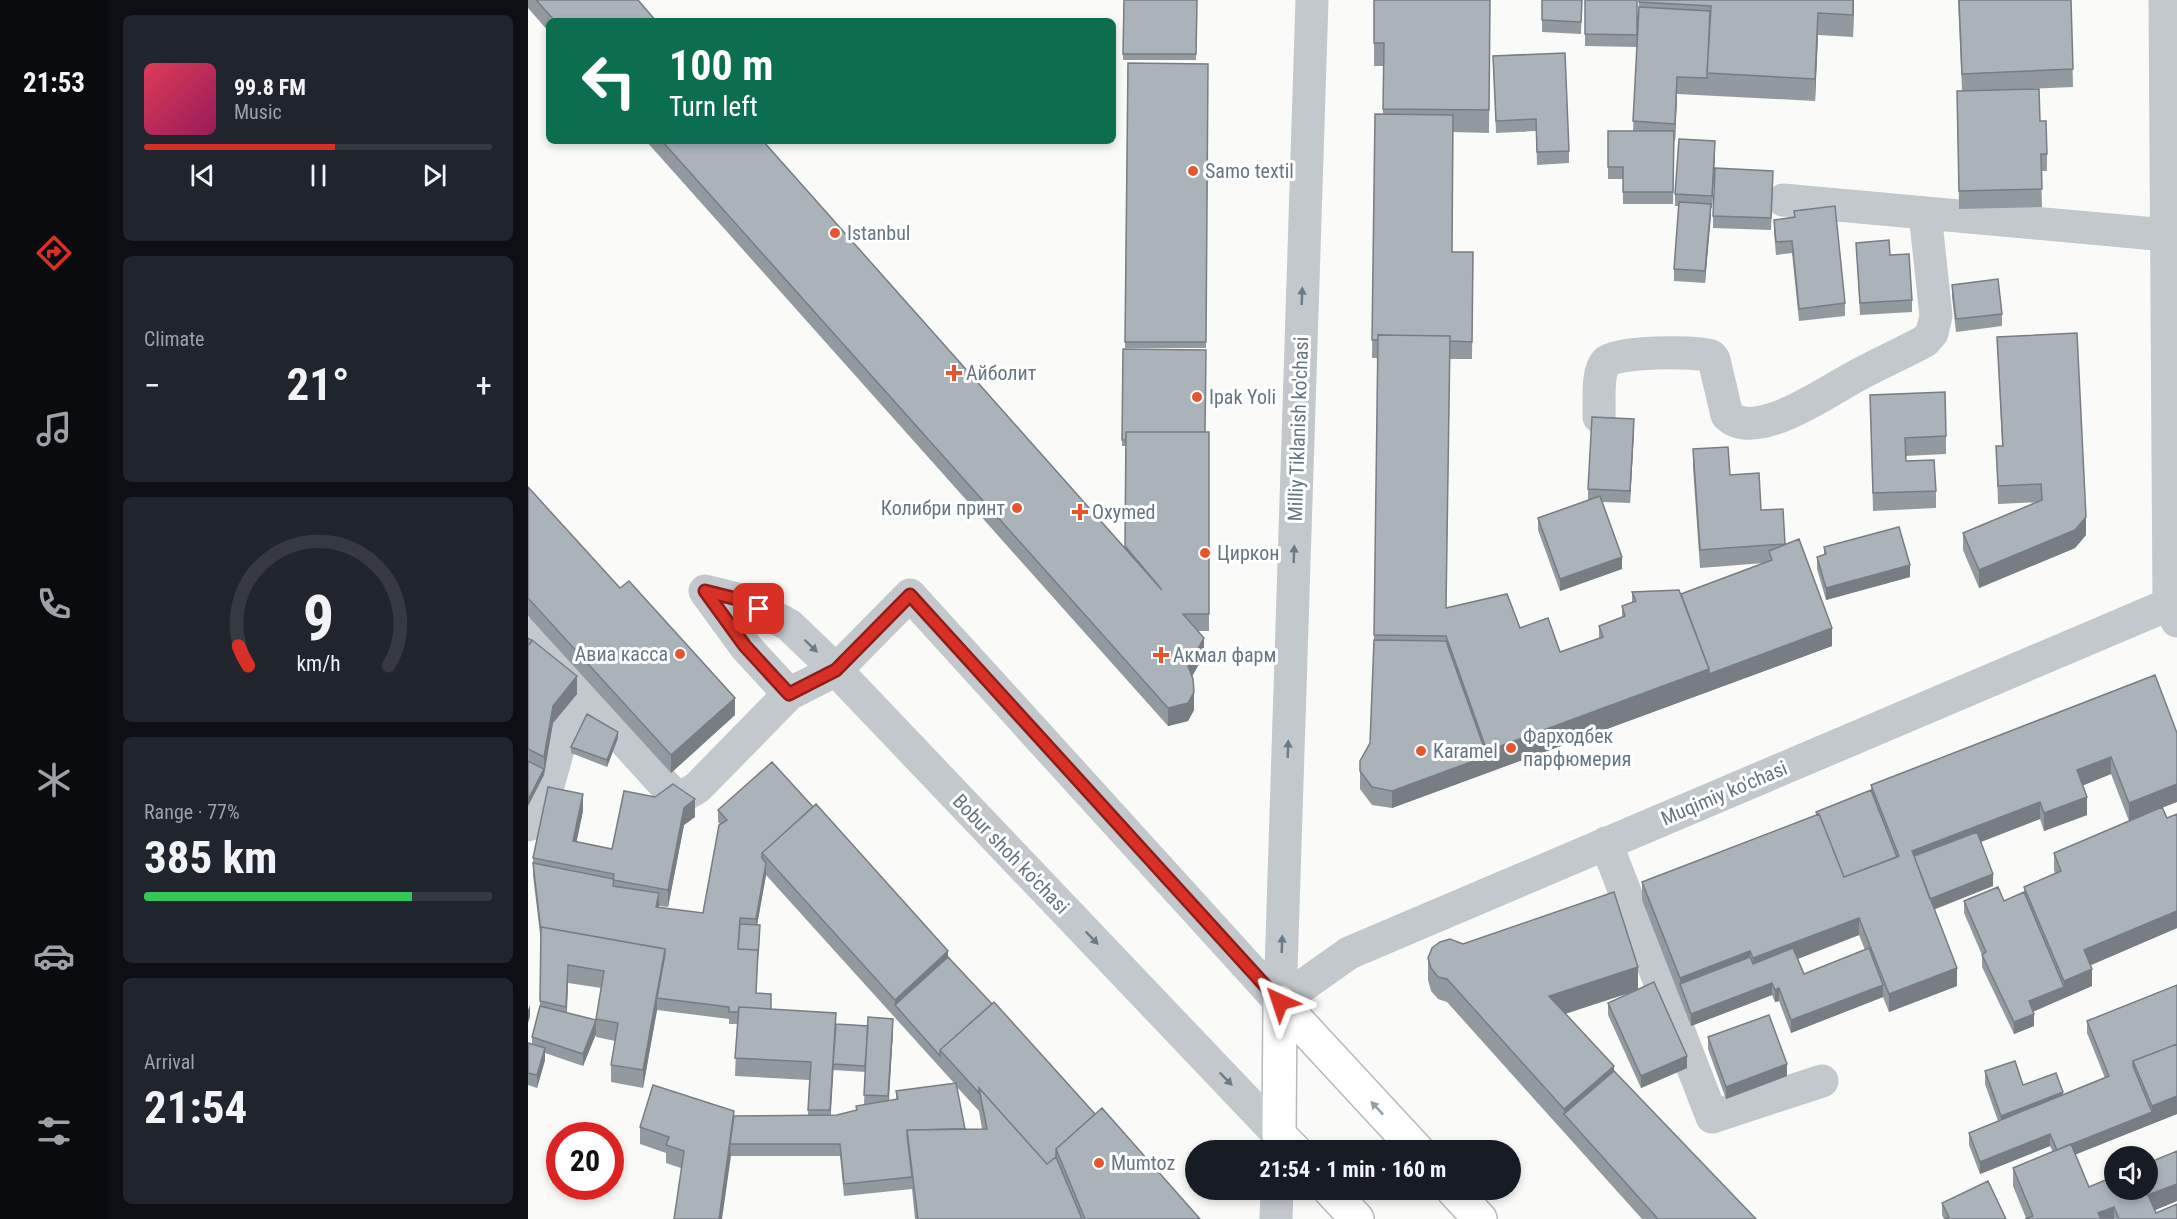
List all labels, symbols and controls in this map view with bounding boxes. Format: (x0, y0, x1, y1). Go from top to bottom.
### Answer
text: 100 m (669, 41, 774, 90)
icon: left (570, 42, 648, 120)
text: 21:53 (23, 67, 85, 99)
text: 99.8 FM (234, 75, 306, 100)
text: Turn left (669, 91, 758, 123)
text: Music (234, 100, 282, 124)
icon: previous (186, 159, 219, 192)
icon: pause (302, 159, 335, 192)
icon: next (418, 159, 451, 192)
place label: Samo textil (1205, 159, 1294, 183)
marker: Samo textil (1186, 164, 1200, 178)
place label: Istanbul (847, 221, 910, 245)
marker: Istanbul (828, 226, 842, 240)
icon: directions (33, 232, 75, 274)
one-way arrow (1298, 287, 1307, 306)
text: Climate (144, 327, 204, 351)
street label: Milliy Tiklanish ko'chasi (1283, 336, 1313, 522)
text: 21° (287, 358, 350, 411)
place label: Айболит (966, 361, 1036, 385)
text: − (144, 366, 161, 405)
text: + (476, 366, 492, 405)
marker: Айболит (947, 366, 961, 380)
place label: Ipak Yoli (1209, 385, 1276, 409)
marker: Ipak Yoli (1190, 390, 1204, 404)
icon: music (33, 408, 75, 450)
place label: Колибри принт (881, 496, 1005, 520)
place label: Oxymed (1092, 500, 1156, 524)
marker: Колибри принт (1010, 501, 1024, 515)
marker: Oxymed (1073, 505, 1087, 519)
place label: Циркон (1217, 541, 1279, 565)
one-way arrow (1290, 544, 1299, 563)
marker: Циркон (1198, 546, 1212, 560)
icon: phone (33, 583, 75, 625)
text: 9 (302, 583, 334, 656)
pin (733, 583, 784, 634)
icon: arrive (742, 592, 775, 625)
one-way arrow (803, 639, 818, 653)
place label: Авиа касса (575, 642, 668, 666)
place label: Акмал фарм (1173, 643, 1276, 667)
marker: Авиа касса (673, 647, 687, 661)
marker: Акмал фарм (1154, 648, 1168, 662)
text: km/h (296, 652, 340, 677)
place label: Фарходбек парфюмерия (1523, 724, 1631, 771)
one-way arrow (1283, 739, 1293, 758)
place label: Karamel (1433, 739, 1498, 763)
marker: Фарходбек парфюмерия (1504, 741, 1518, 755)
marker: Karamel (1414, 744, 1428, 758)
street label: Muqimiy ko'chasi (1657, 756, 1791, 830)
icon: climate (33, 759, 75, 801)
street label: Bobur shoh ko'chasi (948, 789, 1074, 919)
text: Range · 77% (144, 800, 240, 824)
text: 385 km (144, 831, 277, 884)
one-way arrow (1084, 930, 1098, 944)
one-way arrow (1277, 934, 1286, 953)
icon: car (33, 935, 75, 977)
position arrow (1248, 970, 1312, 1034)
text: Arrival (144, 1050, 195, 1074)
one-way arrow (1219, 1071, 1232, 1086)
text: 21:54 (144, 1081, 247, 1134)
one-way arrow (1370, 1100, 1384, 1115)
icon: filters (33, 1110, 75, 1152)
speed limit sign: 20 (546, 1122, 624, 1200)
map controls (2104, 1146, 2158, 1200)
button: sound (2104, 1146, 2158, 1200)
place label: Mumtoz (1111, 1151, 1175, 1175)
marker: Mumtoz (1092, 1156, 1106, 1170)
text: 21:54 · 1 min · 160 m (1260, 1157, 1446, 1182)

